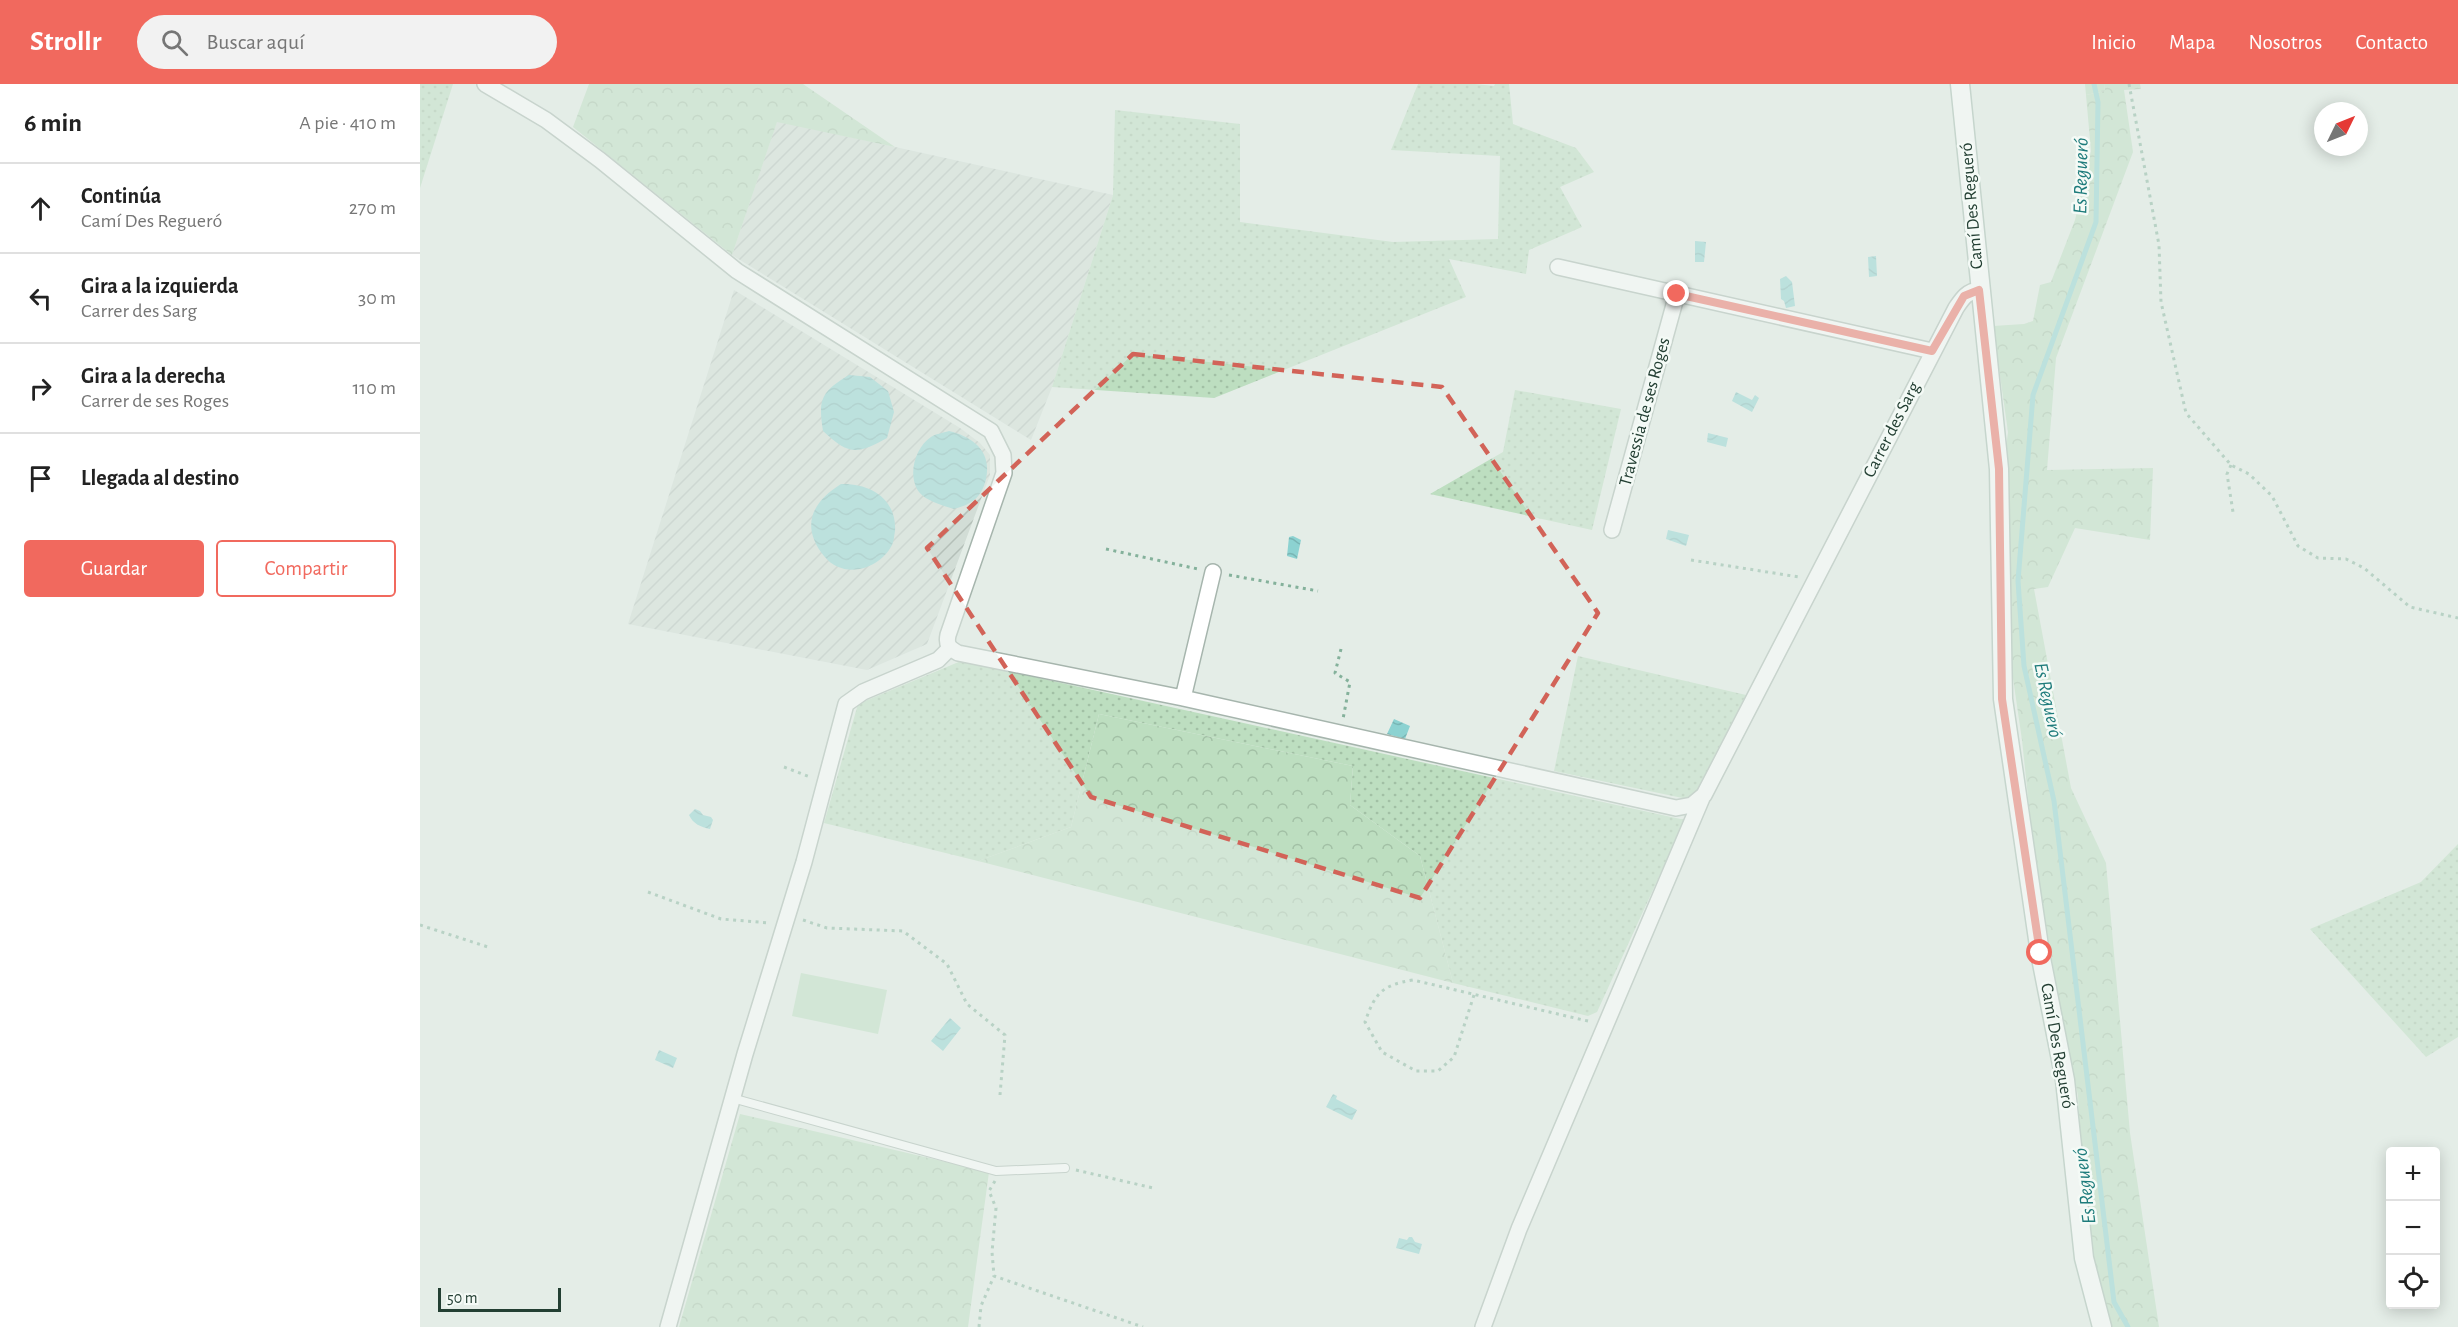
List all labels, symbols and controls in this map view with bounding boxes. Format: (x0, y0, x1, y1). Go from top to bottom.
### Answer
search box (137, 15, 557, 69)
icon: search (158, 26, 191, 59)
text: Strollr (30, 28, 101, 56)
text: Buscar aquí (206, 31, 304, 53)
text: Inicio (2091, 32, 2136, 53)
text: Mapa (2169, 32, 2216, 53)
text: Nosotros (2249, 32, 2322, 53)
text: Contacto (2355, 32, 2428, 53)
north arrow (2314, 102, 2368, 156)
text: 6 min (24, 110, 82, 136)
text: A pie · 410 m (299, 113, 396, 133)
water label: Es Regueró (2070, 138, 2092, 214)
street label: Camí Des Regueró (1957, 142, 1987, 270)
text: Continúa (81, 185, 161, 207)
icon: ahead (24, 192, 57, 225)
text: 270 m (349, 198, 396, 218)
text: Camí Des Regueró (81, 211, 222, 231)
text: Gira a la izquierda (81, 275, 239, 297)
route end (1663, 280, 1689, 306)
icon: left (24, 282, 57, 315)
text: 30 m (358, 288, 396, 308)
text: Carrer des Sarg (81, 301, 197, 321)
street label: Travessia de ses Roges (1616, 336, 1674, 488)
text: Gira a la derecha (81, 365, 226, 387)
icon: right (24, 372, 57, 405)
text: 110 m (352, 378, 396, 398)
street label: Carrer des Sarg (1860, 379, 1924, 481)
text: Carrer de ses Roges (81, 391, 229, 411)
icon: arrive (24, 462, 57, 495)
text: Llegada al destino (81, 467, 239, 489)
button: Guardar (24, 540, 204, 597)
button: Compartir (216, 540, 396, 597)
water label: Es Regueró (2030, 661, 2066, 739)
route start (2026, 939, 2052, 965)
street label: Camí Des Regueró (2037, 982, 2077, 1110)
water label: Es Regueró (2070, 1147, 2100, 1225)
map controls (2386, 1147, 2440, 1309)
button: + (2386, 1147, 2440, 1201)
button: − (2386, 1201, 2440, 1255)
button: locate (2386, 1255, 2440, 1309)
scale bar (438, 1285, 561, 1312)
text: 50 m (447, 1290, 478, 1306)

